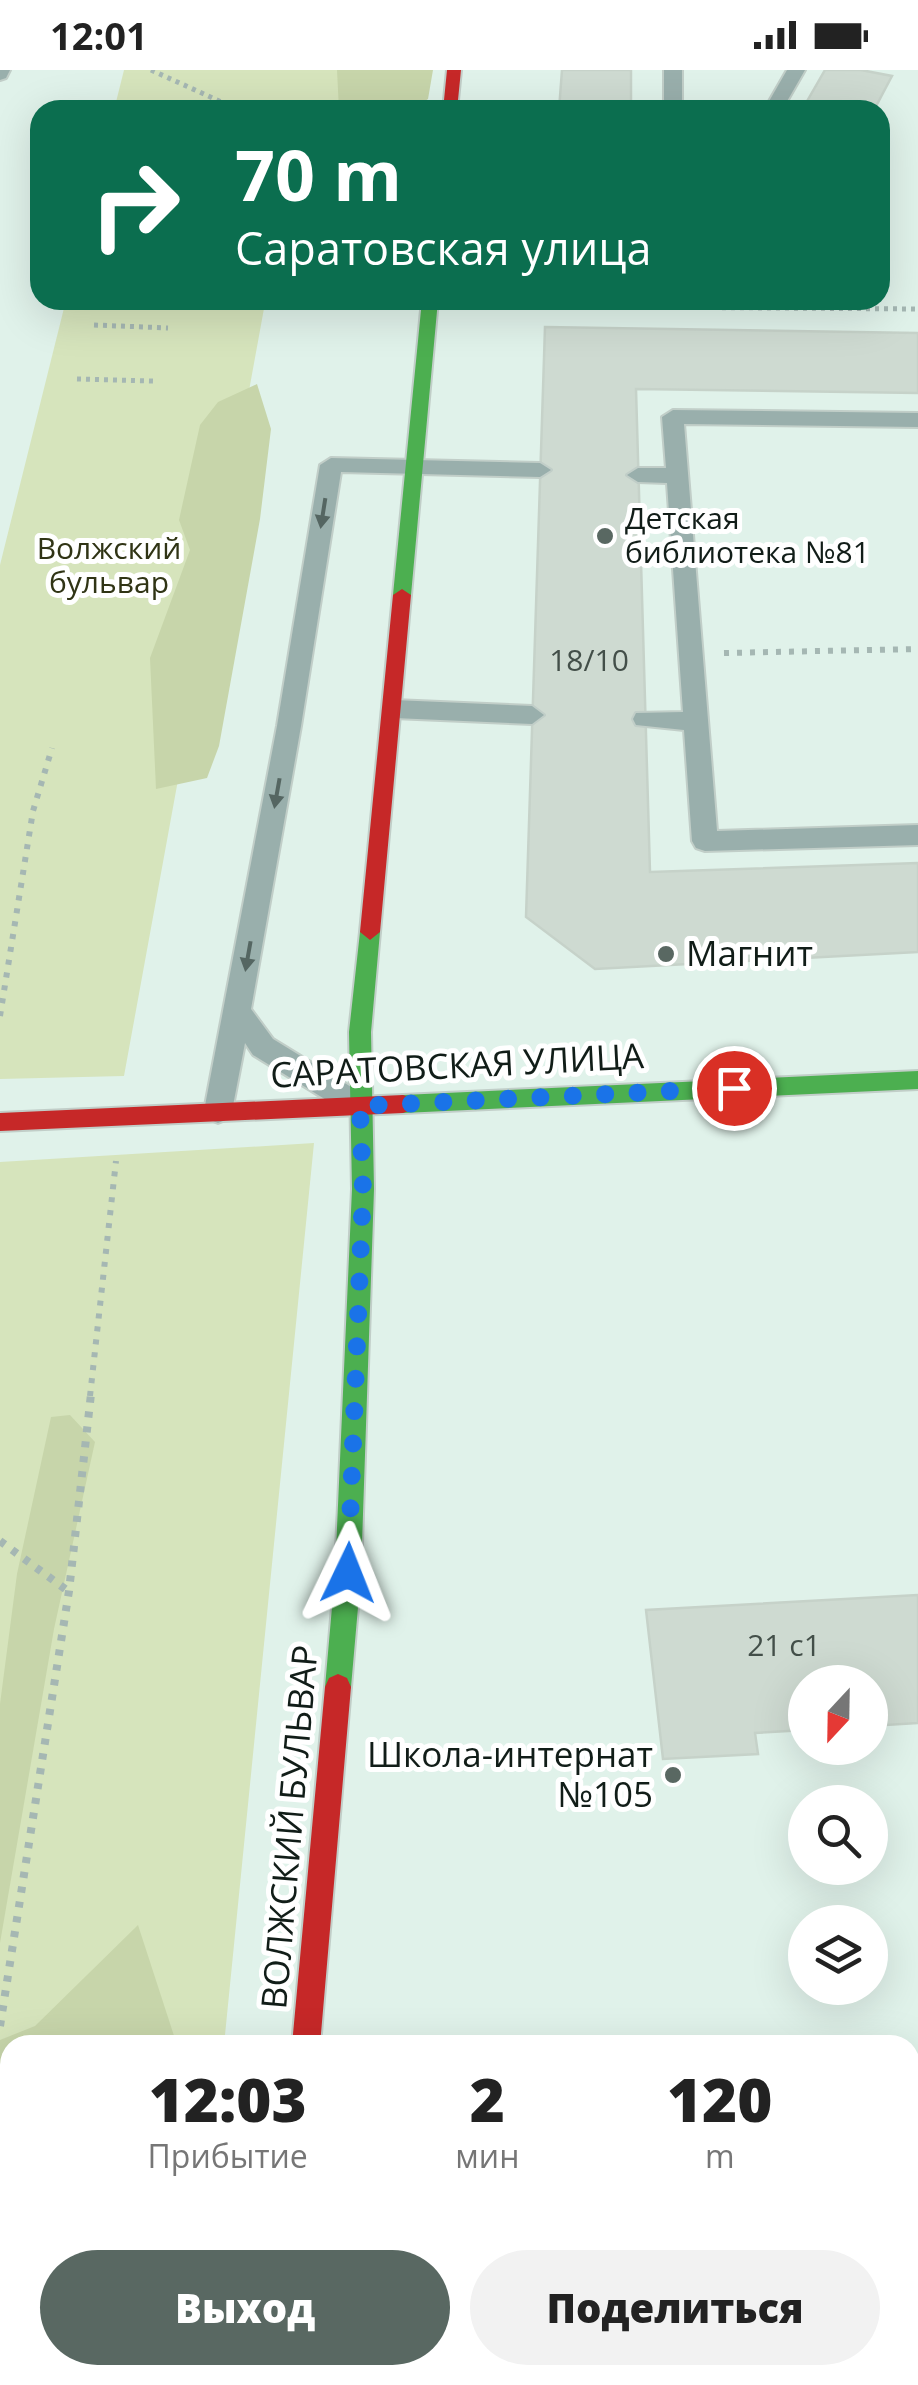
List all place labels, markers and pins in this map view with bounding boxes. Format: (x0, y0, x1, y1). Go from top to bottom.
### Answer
place label: Детская библиотека №81 (625, 497, 870, 572)
marker: Детская библиотека №81 (594, 525, 616, 547)
place label: Магнит (686, 929, 813, 976)
marker: Магнит (655, 943, 677, 965)
pin (692, 1046, 777, 1131)
place label: Школа-интернат №105 (367, 1730, 653, 1817)
marker: Школа-интернат №105 (662, 1764, 684, 1786)

